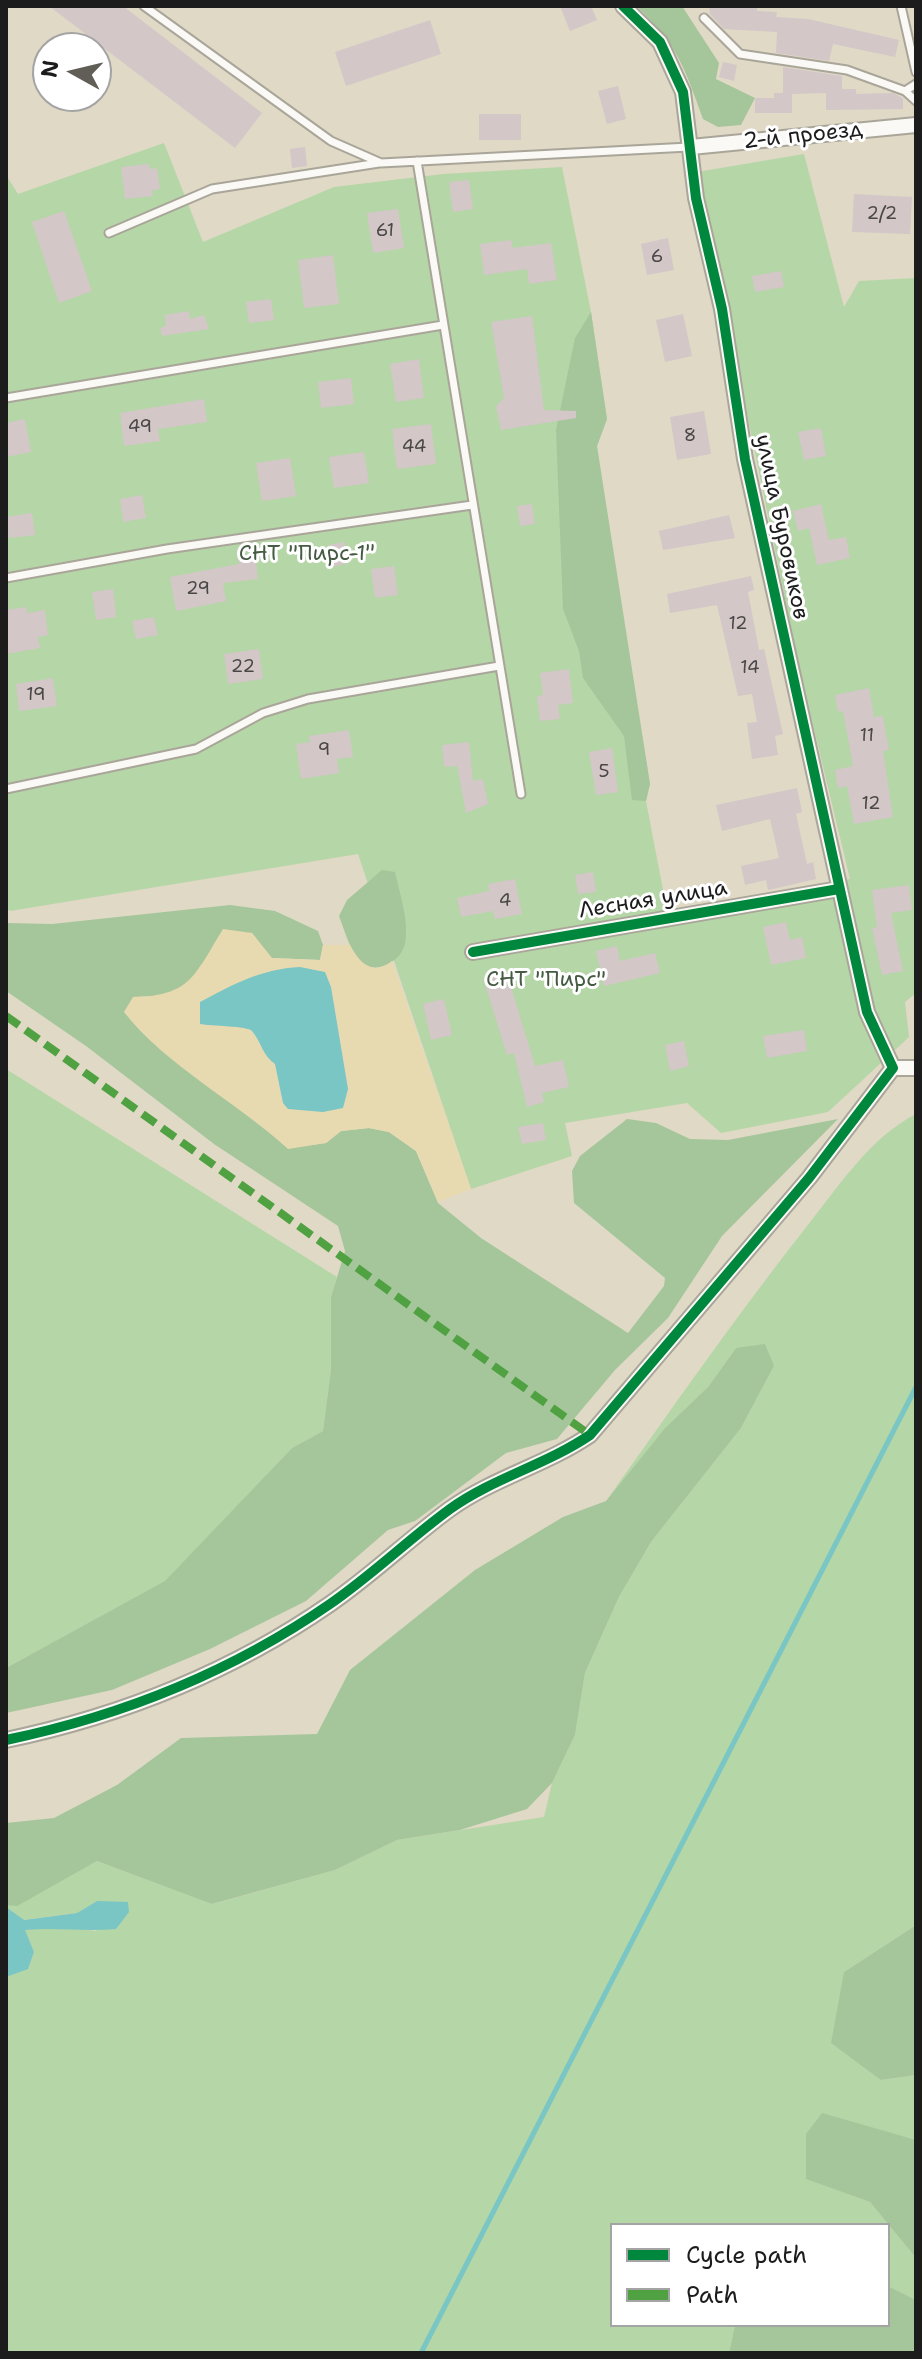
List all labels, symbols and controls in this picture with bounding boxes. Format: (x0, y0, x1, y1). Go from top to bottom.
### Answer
north arrow (32, 32, 112, 112)
text: N (34, 58, 65, 80)
street label: 2-й проезд (742, 117, 864, 155)
house number: 2/2 (867, 203, 897, 225)
house number: 61 (376, 220, 394, 242)
house number: 6 (651, 246, 663, 268)
house number: 49 (128, 416, 152, 438)
house number: 8 (684, 425, 696, 447)
street label: улица Буровиков (748, 432, 814, 622)
house number: 44 (402, 436, 426, 458)
park label: СНТ "Пирс-1" (239, 541, 375, 567)
house number: 29 (186, 578, 210, 600)
house number: 12 (728, 613, 748, 635)
house number: 22 (231, 656, 255, 678)
house number: 14 (740, 657, 760, 679)
house number: 19 (26, 684, 46, 706)
house number: 11 (860, 725, 874, 747)
house number: 9 (318, 739, 330, 761)
house number: 5 (598, 761, 610, 783)
house number: 12 (861, 793, 881, 815)
street label: Лесная улица (577, 875, 729, 925)
house number: 4 (499, 890, 511, 912)
park label: СНТ "Пирс" (486, 967, 606, 993)
legend (610, 2223, 890, 2327)
text: Cycle path (686, 2239, 807, 2271)
text: Path (686, 2279, 738, 2311)

